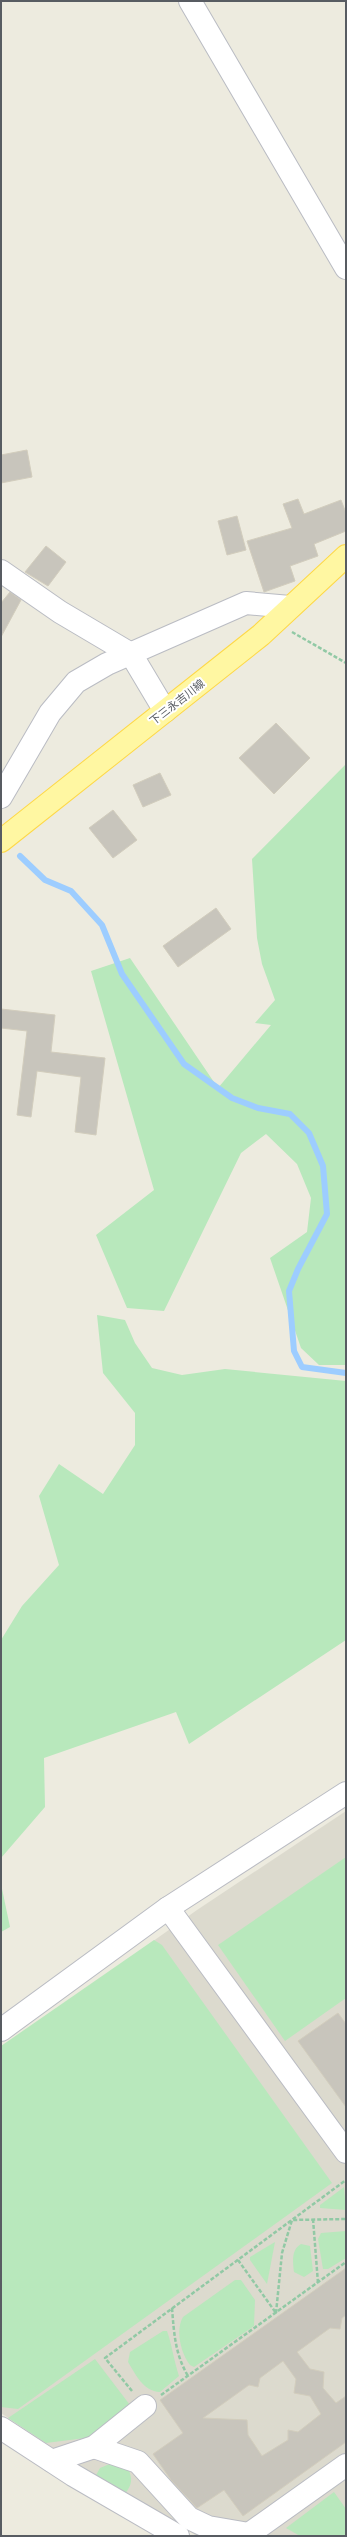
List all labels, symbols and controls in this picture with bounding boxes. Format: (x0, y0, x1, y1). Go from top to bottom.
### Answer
street label: 下三永吉川線 (147, 676, 207, 728)

